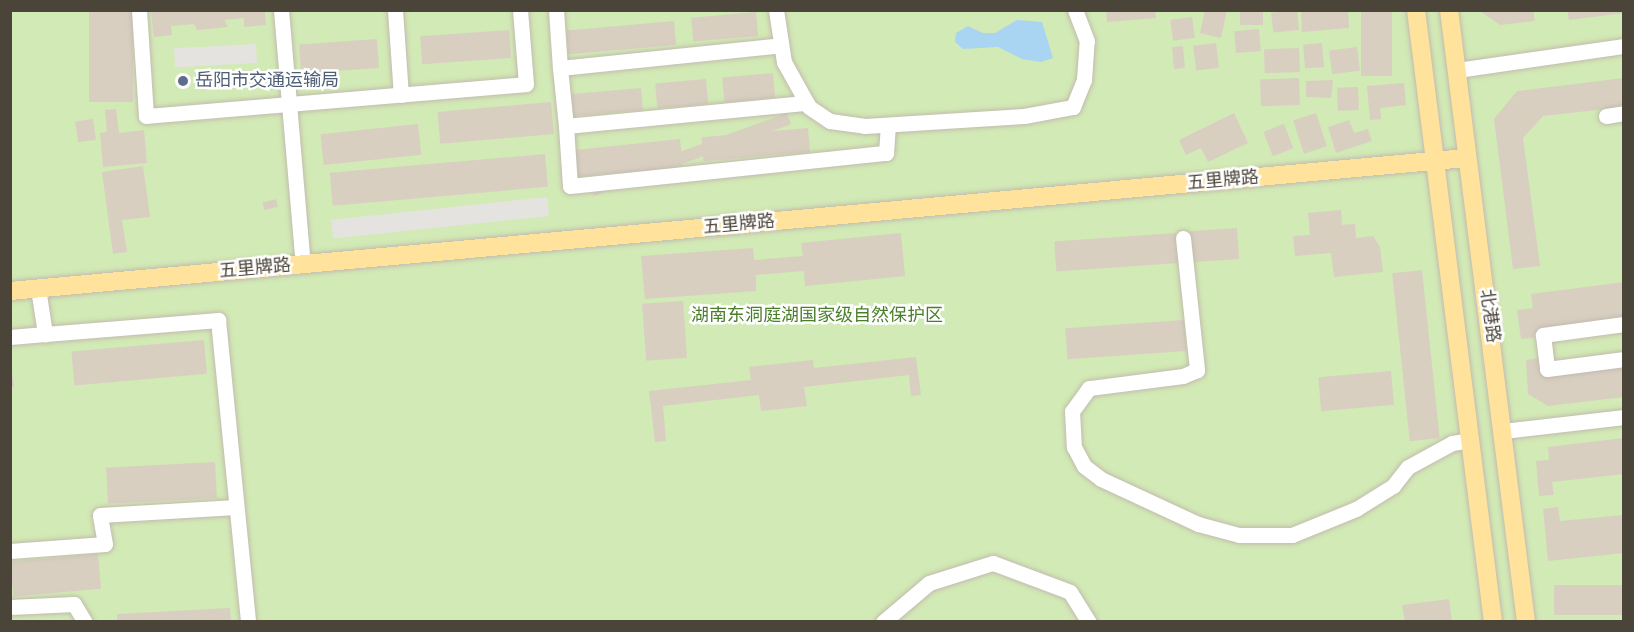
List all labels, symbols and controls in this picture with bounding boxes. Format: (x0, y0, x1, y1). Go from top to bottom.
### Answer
place label: 岳阳市交通运输局 (195, 70, 339, 92)
marker: 岳阳市交通运输局 (176, 74, 190, 88)
street label: 五里牌路 (1186, 167, 1260, 195)
street label: 五里牌路 (702, 211, 776, 239)
street label: 五里牌路 (218, 255, 292, 283)
street label: 北港路 (1475, 288, 1503, 344)
park label: 湖南东洞庭湖国家级自然保护区 (691, 305, 943, 327)

